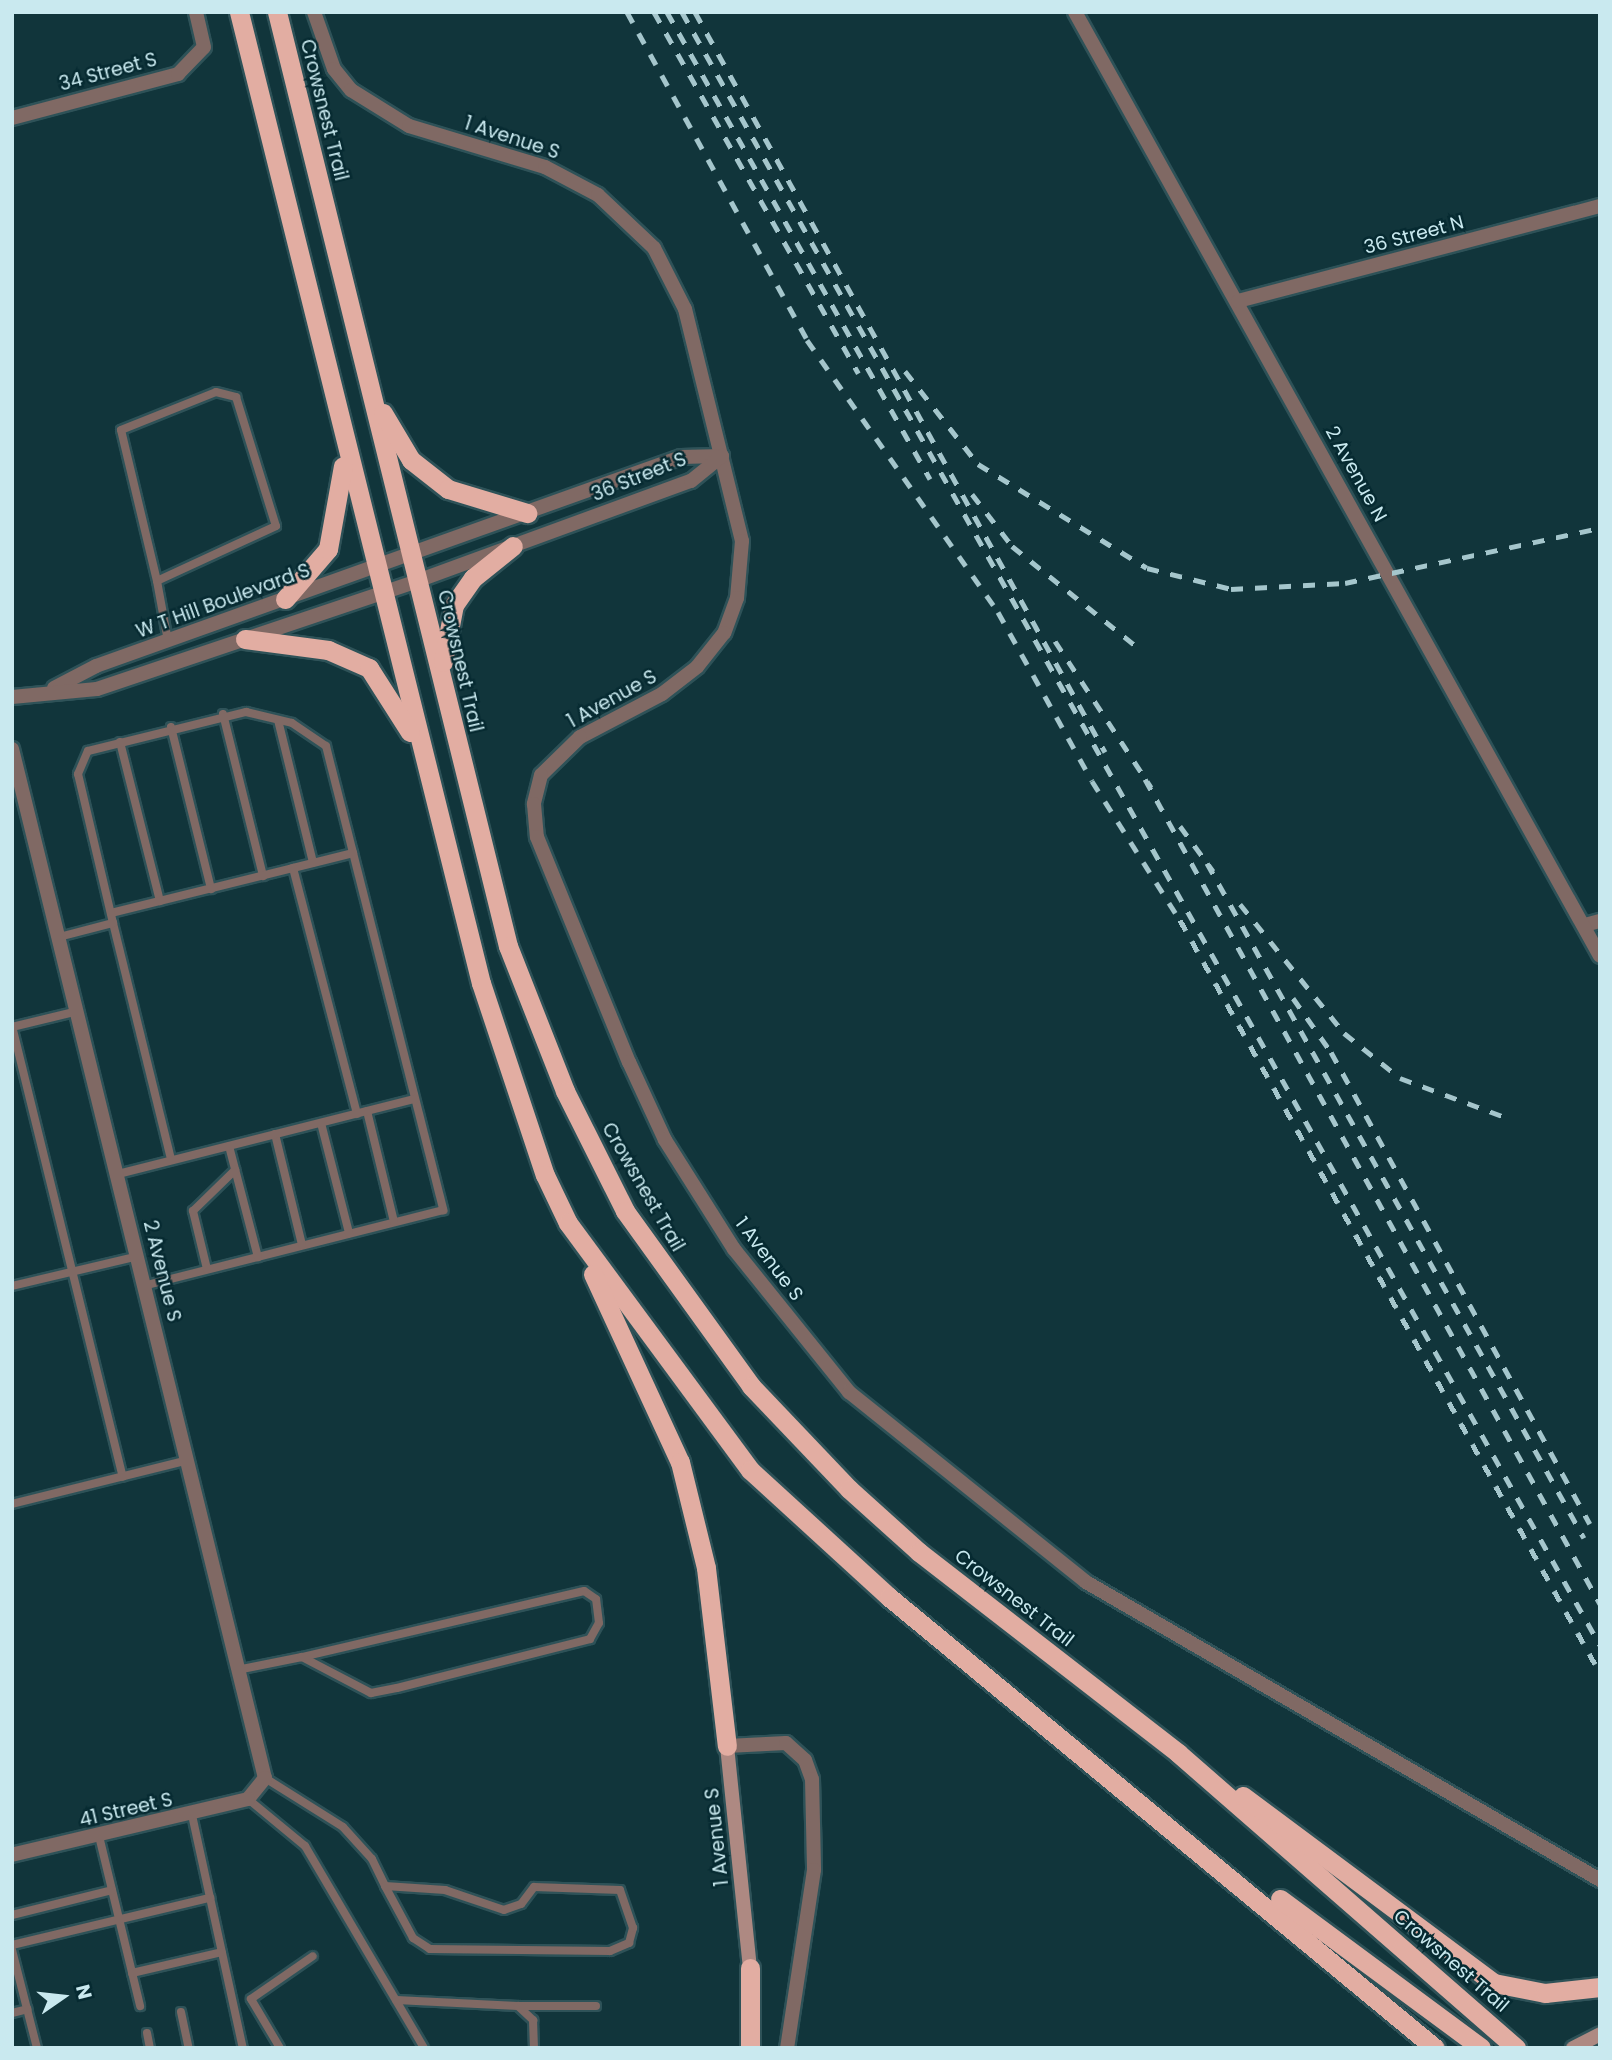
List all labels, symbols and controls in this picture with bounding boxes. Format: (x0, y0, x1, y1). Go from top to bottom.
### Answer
street label: Crowsnest Trail (295, 37, 353, 183)
street label: 34 Street S (57, 48, 159, 96)
street label: 1 Avenue S (462, 112, 562, 164)
street label: 36 Street N (1362, 211, 1466, 259)
street label: 2 Avenue N (1320, 422, 1392, 526)
street label: 36 Street S (588, 448, 690, 506)
street label: W T Hill Boulevard S (133, 559, 313, 643)
street label: Crowsnest Trail (433, 588, 487, 734)
street label: 1 Avenue S (563, 665, 661, 733)
street label: Crowsnest Trail (597, 1119, 689, 1255)
street label: 1 Avenue S (730, 1213, 808, 1305)
street label: 2 Avenue S (138, 1218, 186, 1324)
street label: Crowsnest Trail (950, 1544, 1078, 1652)
street label: 1 Avenue S (701, 1787, 733, 1887)
street label: 41 Street S (77, 1788, 175, 1832)
street label: Crowsnest Trail (1389, 1905, 1513, 2017)
north arrow (28, 1962, 98, 2032)
text: N (69, 1982, 99, 2002)

